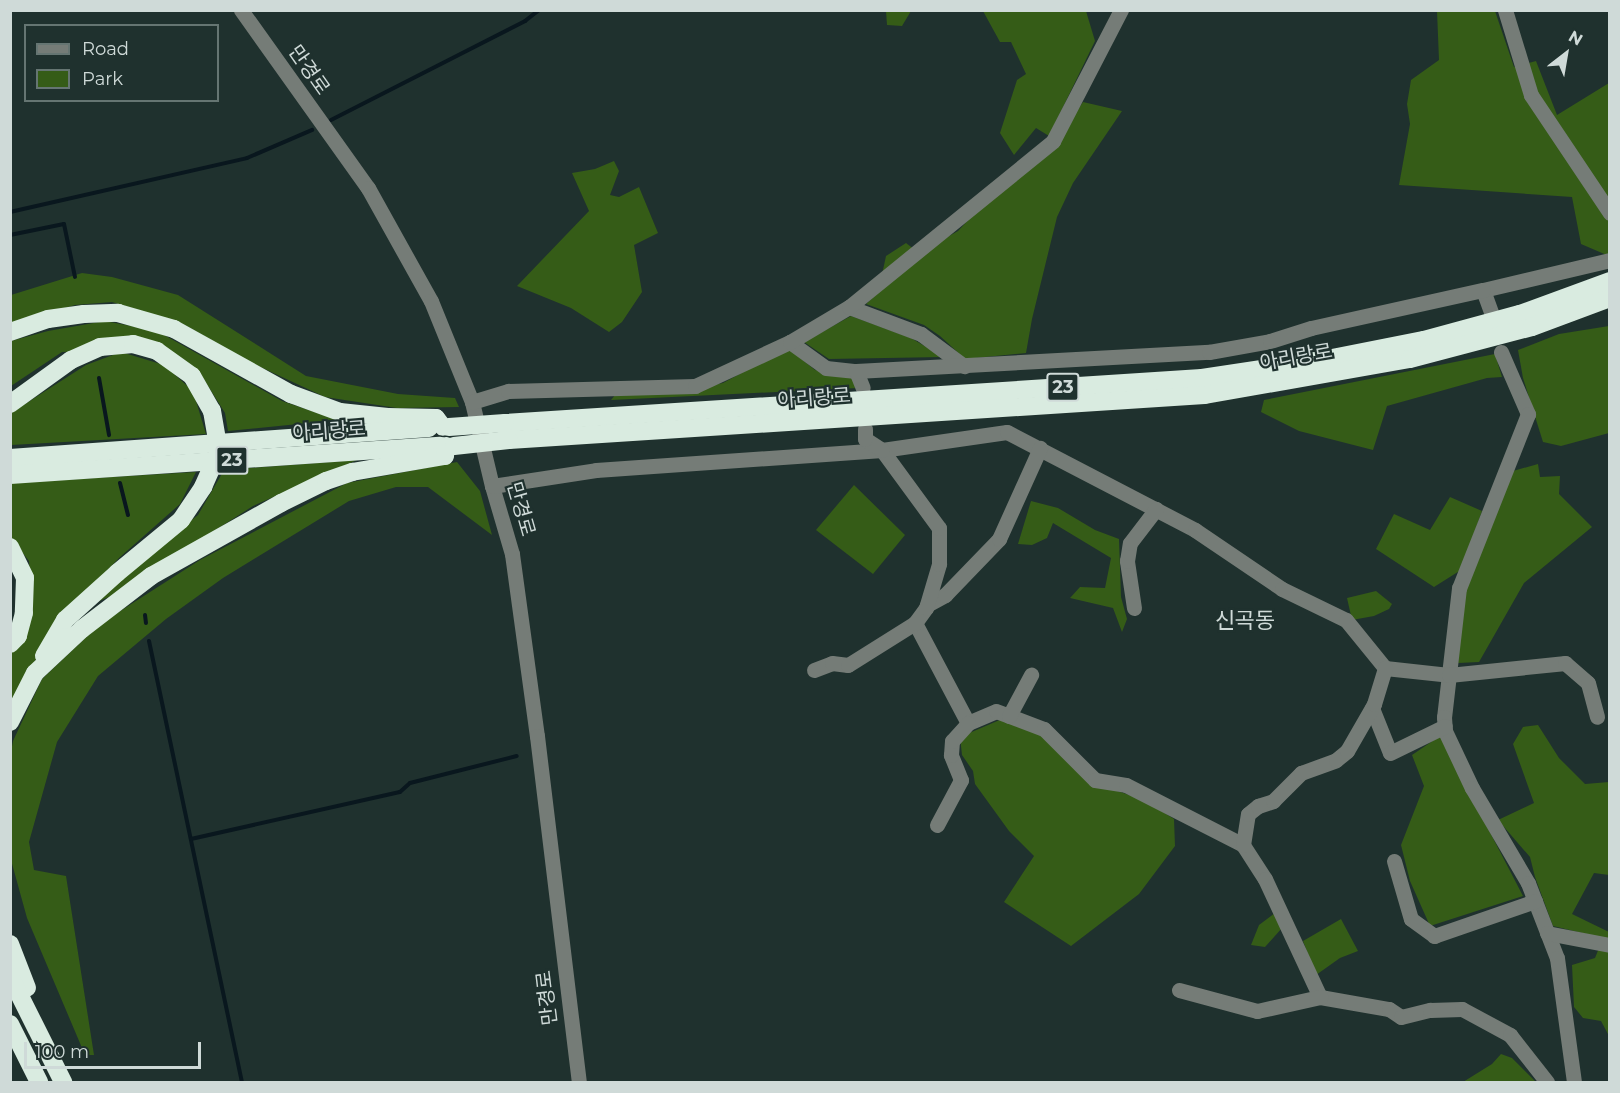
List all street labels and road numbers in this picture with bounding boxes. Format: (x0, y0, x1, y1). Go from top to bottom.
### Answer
street label: 만경로 (283, 41, 335, 99)
street label: 아리랑로 (1258, 339, 1334, 375)
road number: 23 (1045, 372, 1081, 402)
street label: 아리랑로 (776, 383, 852, 413)
street label: 아리랑로 (291, 416, 367, 446)
road number: 23 (214, 445, 250, 475)
street label: 만경로 (502, 479, 540, 539)
street label: 만경로 (532, 969, 562, 1027)

